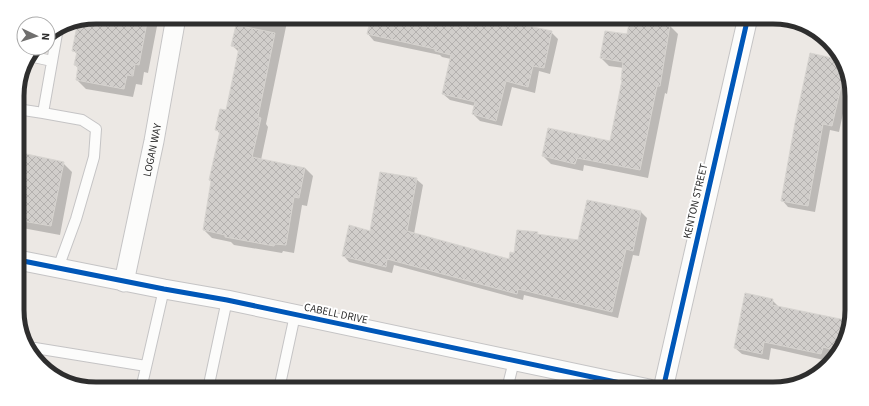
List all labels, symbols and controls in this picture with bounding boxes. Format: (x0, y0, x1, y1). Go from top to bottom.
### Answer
north arrow (16, 16, 56, 56)
text: N (38, 32, 53, 41)
street label: LOGAN WAY (140, 121, 165, 178)
street label: KENTON STREET (680, 162, 711, 240)
street label: CABELL DRIVE (303, 299, 369, 328)

